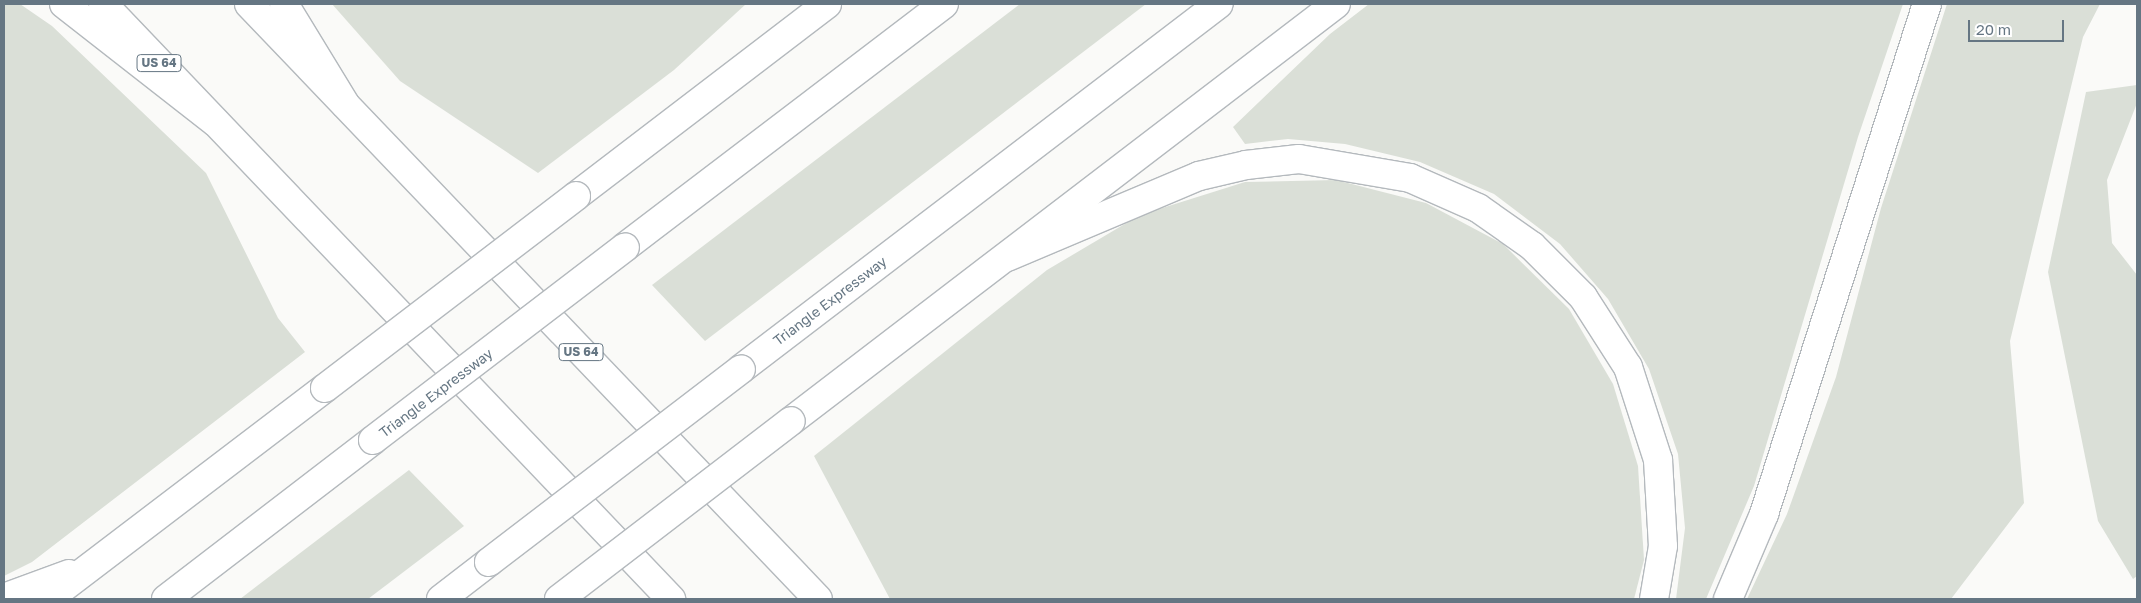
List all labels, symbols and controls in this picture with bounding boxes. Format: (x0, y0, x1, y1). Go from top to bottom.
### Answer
scale bar (1971, 10, 2067, 42)
text: 20 m (1976, 20, 2011, 38)
road number: US 64 (136, 54, 182, 72)
street label: Triangle Expressway (770, 253, 890, 349)
road number: US 64 (558, 342, 604, 362)
street label: Triangle Expressway (376, 345, 496, 441)

